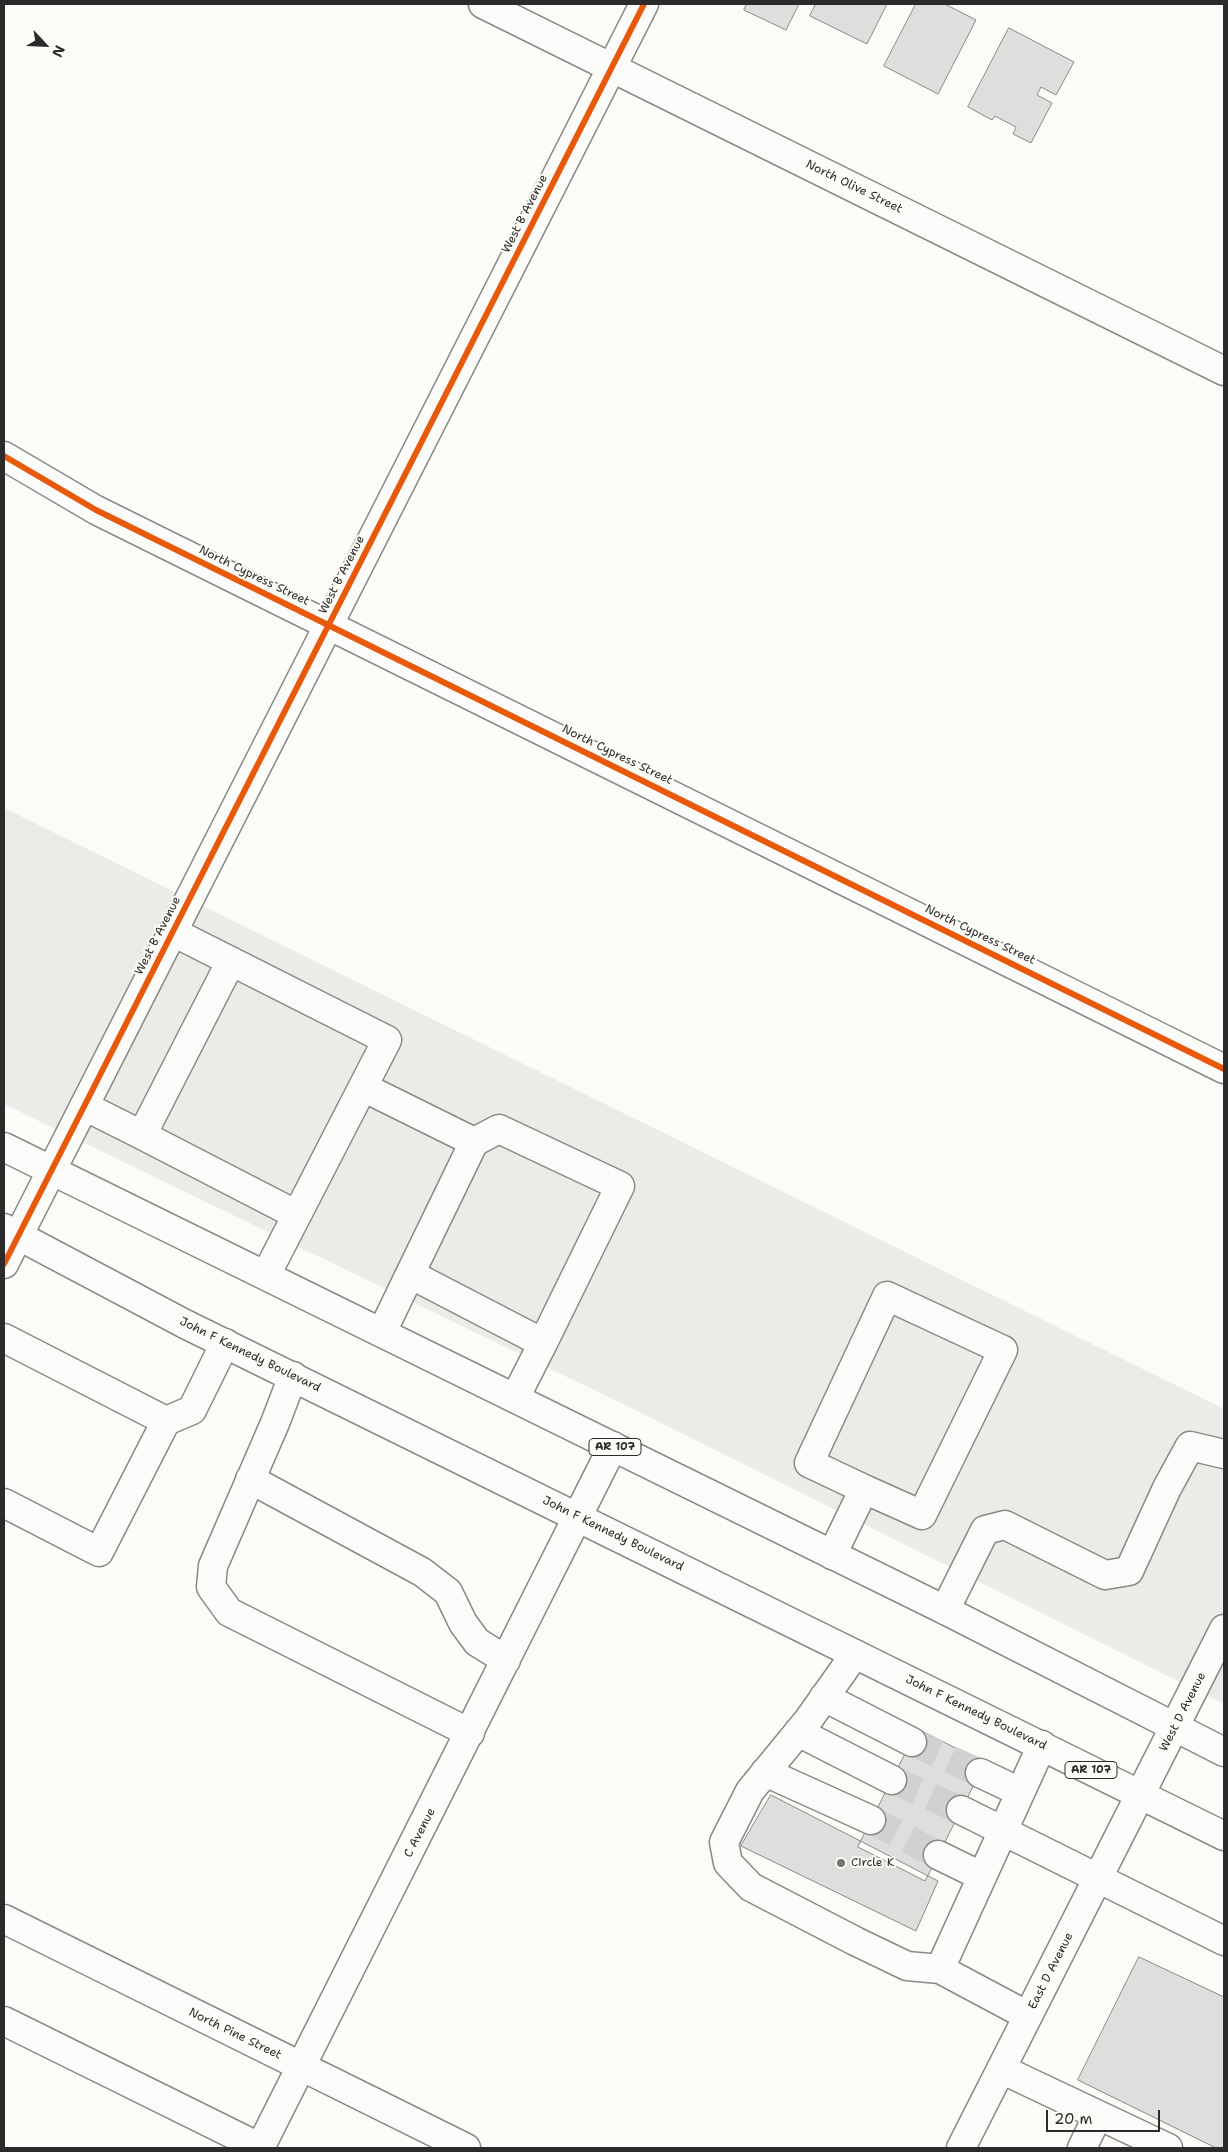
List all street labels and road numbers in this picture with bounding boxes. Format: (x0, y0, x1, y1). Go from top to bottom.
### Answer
street label: North Olive Street (803, 157, 905, 217)
street label: West B Avenue (499, 172, 551, 256)
street label: West B Avenue (316, 533, 368, 617)
street label: North Cypress Street (196, 543, 312, 609)
street label: North Cypress Street (559, 722, 675, 788)
street label: West B Avenue (132, 894, 184, 978)
street label: North Cypress Street (922, 902, 1038, 968)
street label: John F Kennedy Boulevard (177, 1314, 323, 1396)
road number: AR 107 (589, 1438, 641, 1455)
street label: John F Kennedy Boulevard (540, 1493, 686, 1575)
street label: West D Avenue (1157, 1670, 1209, 1754)
street label: John F Kennedy Boulevard (903, 1672, 1049, 1754)
road number: AR 107 (1065, 1762, 1117, 1778)
street label: C Avenue (401, 1806, 439, 1860)
street label: East D Avenue (1026, 1930, 1076, 2012)
street label: North Pine Street (186, 2005, 284, 2063)

